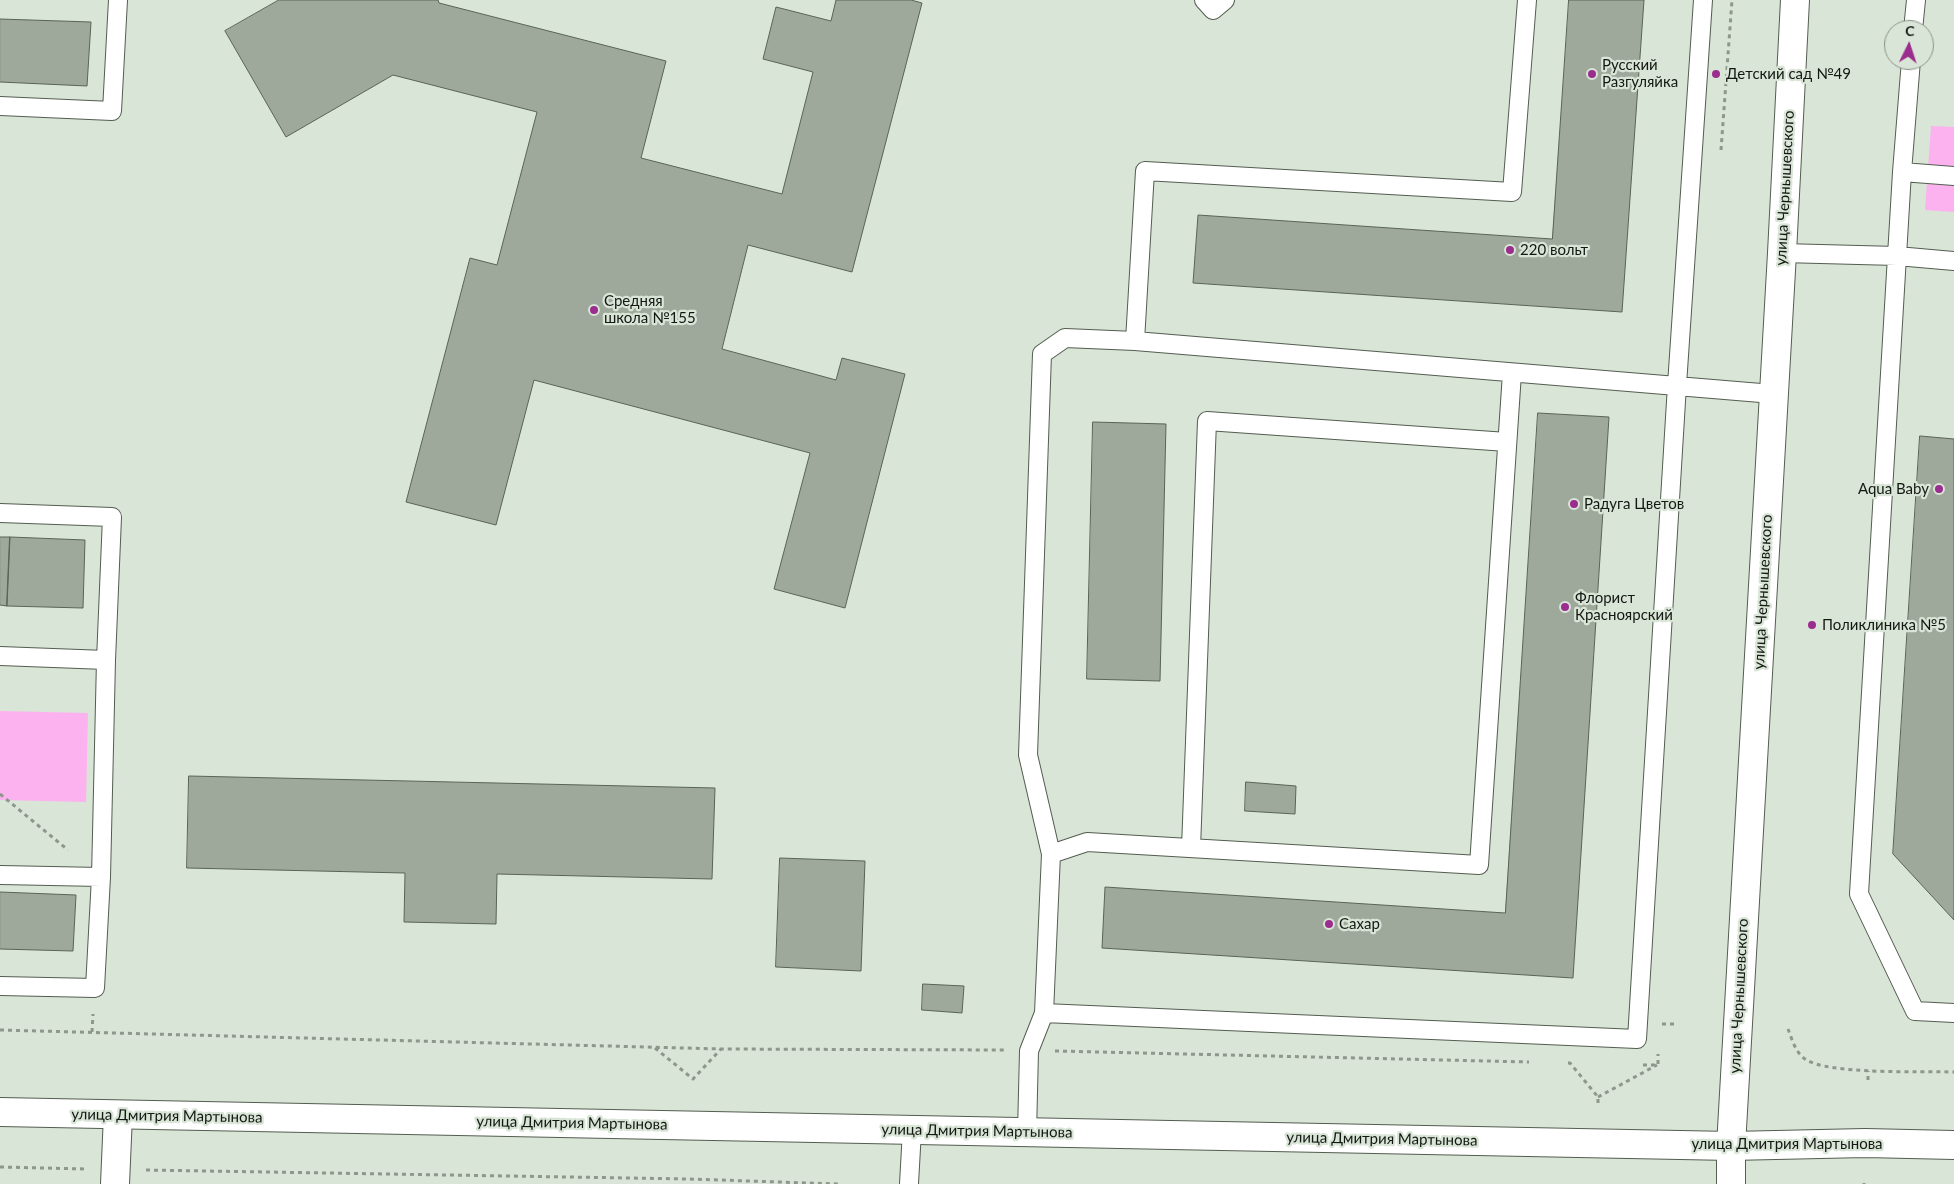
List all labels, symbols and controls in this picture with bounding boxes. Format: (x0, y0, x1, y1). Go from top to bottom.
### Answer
north arrow (1884, 20, 1934, 70)
text: С (1905, 22, 1915, 39)
place label: Русский Разгуляйка (1602, 56, 1678, 91)
place label: Детский сад №49 (1726, 65, 1851, 83)
marker: Русский Разгуляйка (1586, 68, 1598, 80)
marker: Детский сад №49 (1710, 68, 1722, 80)
street label: улица Чернышевского (1772, 110, 1798, 266)
place label: 220 вольт (1520, 241, 1588, 259)
marker: 220 вольт (1504, 244, 1516, 256)
place label: Средняя школа №155 (604, 292, 696, 327)
marker: Средняя школа №155 (588, 304, 600, 316)
place label: Aqua Baby (1858, 480, 1929, 498)
marker: Aqua Baby (1933, 483, 1945, 495)
place label: Радуга Цветов (1584, 495, 1684, 513)
marker: Радуга Цветов (1568, 498, 1580, 510)
street label: улица Чернышевского (1750, 514, 1776, 670)
place label: Флорист Красноярский (1575, 589, 1673, 624)
marker: Флорист Красноярский (1559, 601, 1571, 613)
place label: Поликлиника №5 (1822, 616, 1946, 634)
marker: Поликлиника №5 (1806, 619, 1818, 631)
place label: Сахар (1339, 915, 1380, 933)
marker: Сахар (1323, 918, 1335, 930)
street label: улица Чернышевского (1726, 918, 1752, 1074)
street label: улица Дмитрия Мартынова (71, 1105, 263, 1127)
street label: улица Дмитрия Мартынова (476, 1112, 668, 1134)
street label: улица Дмитрия Мартынова (881, 1120, 1073, 1142)
street label: улица Дмитрия Мартынова (1286, 1128, 1478, 1150)
street label: улица Дмитрия Мартынова (1691, 1135, 1883, 1153)

